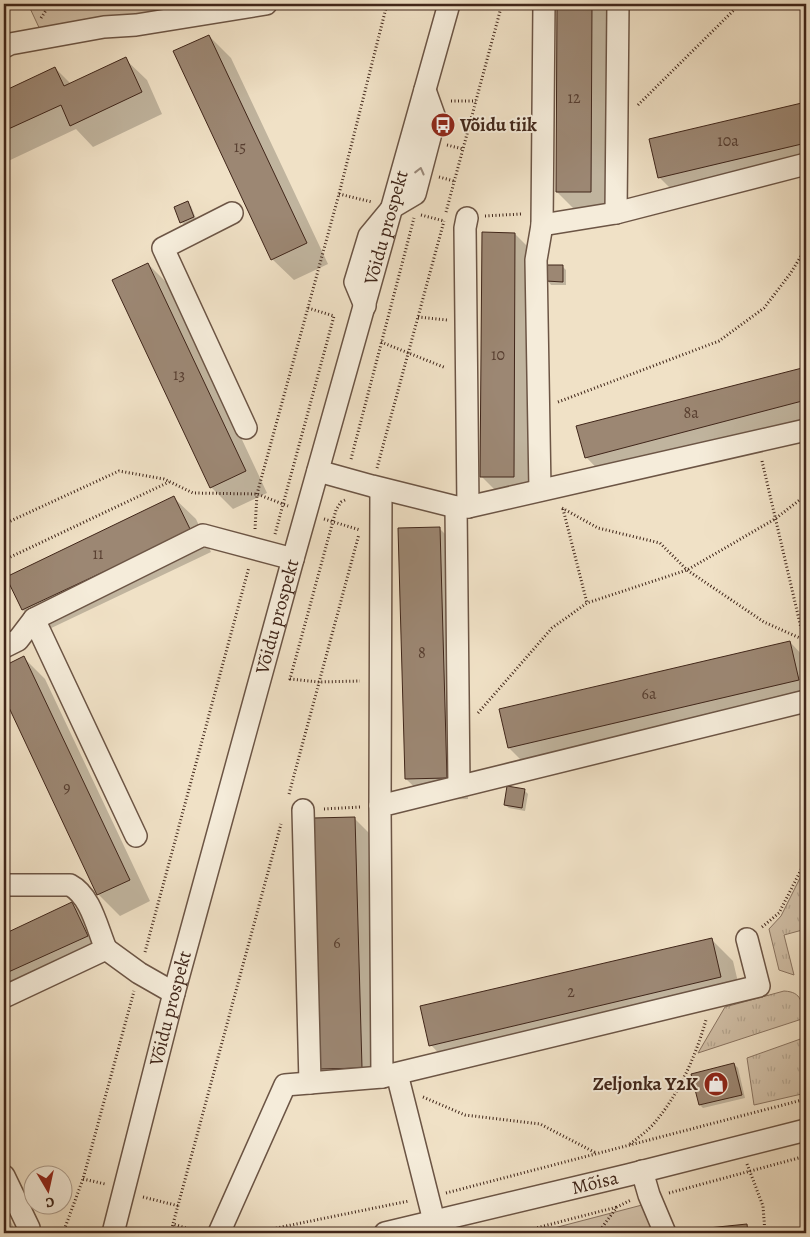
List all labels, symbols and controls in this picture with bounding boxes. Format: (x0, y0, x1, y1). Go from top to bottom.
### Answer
house number: 12 (567, 87, 581, 109)
bus stop icon: Võidu tiik (430, 112, 456, 138)
place label: Võidu tiik (459, 112, 537, 138)
house number: 10a (717, 130, 739, 152)
house number: 15 (234, 136, 246, 158)
street label: Võidu prospekt (357, 167, 415, 289)
one-way arrow (414, 167, 425, 176)
house number: 10 (491, 344, 505, 366)
house number: 13 (173, 364, 185, 386)
house number: 8a (683, 402, 699, 424)
house number: 11 (93, 543, 104, 565)
street label: Võidu prospekt (249, 556, 305, 678)
house number: 8 (418, 642, 426, 664)
house number: 6a (642, 683, 657, 705)
house number: 9 (63, 777, 71, 799)
house number: 6 (333, 932, 341, 954)
street label: Võidu prospekt (143, 948, 198, 1069)
house number: 2 (567, 981, 575, 1003)
place label: Zeljonka Y2K (593, 1071, 699, 1097)
shop icon: Zeljonka Y2K (703, 1071, 729, 1097)
north arrow (22, 1164, 72, 1214)
street label: Mõisa (569, 1165, 621, 1201)
text: С (44, 1192, 56, 1212)

